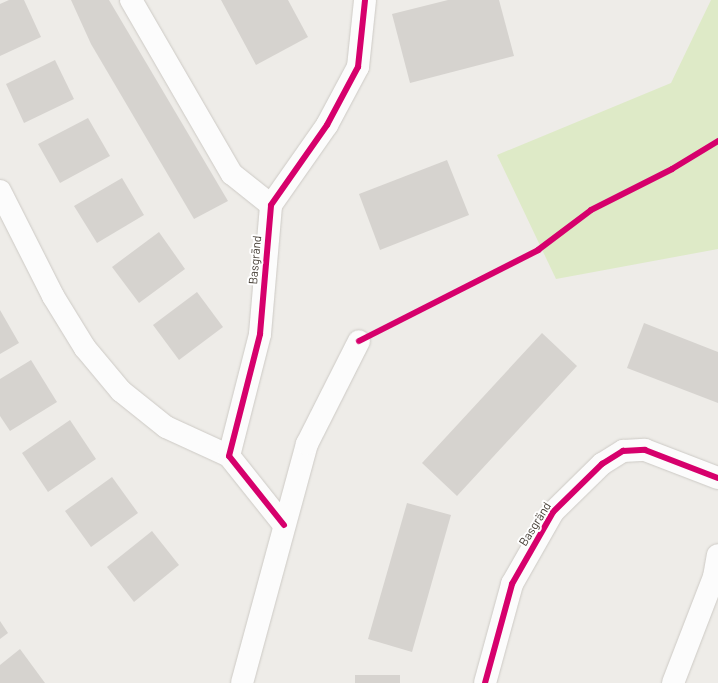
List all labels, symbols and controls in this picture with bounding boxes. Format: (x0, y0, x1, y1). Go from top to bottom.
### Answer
street label: Basgränd (246, 235, 264, 285)
street label: Basgränd (516, 499, 554, 549)

